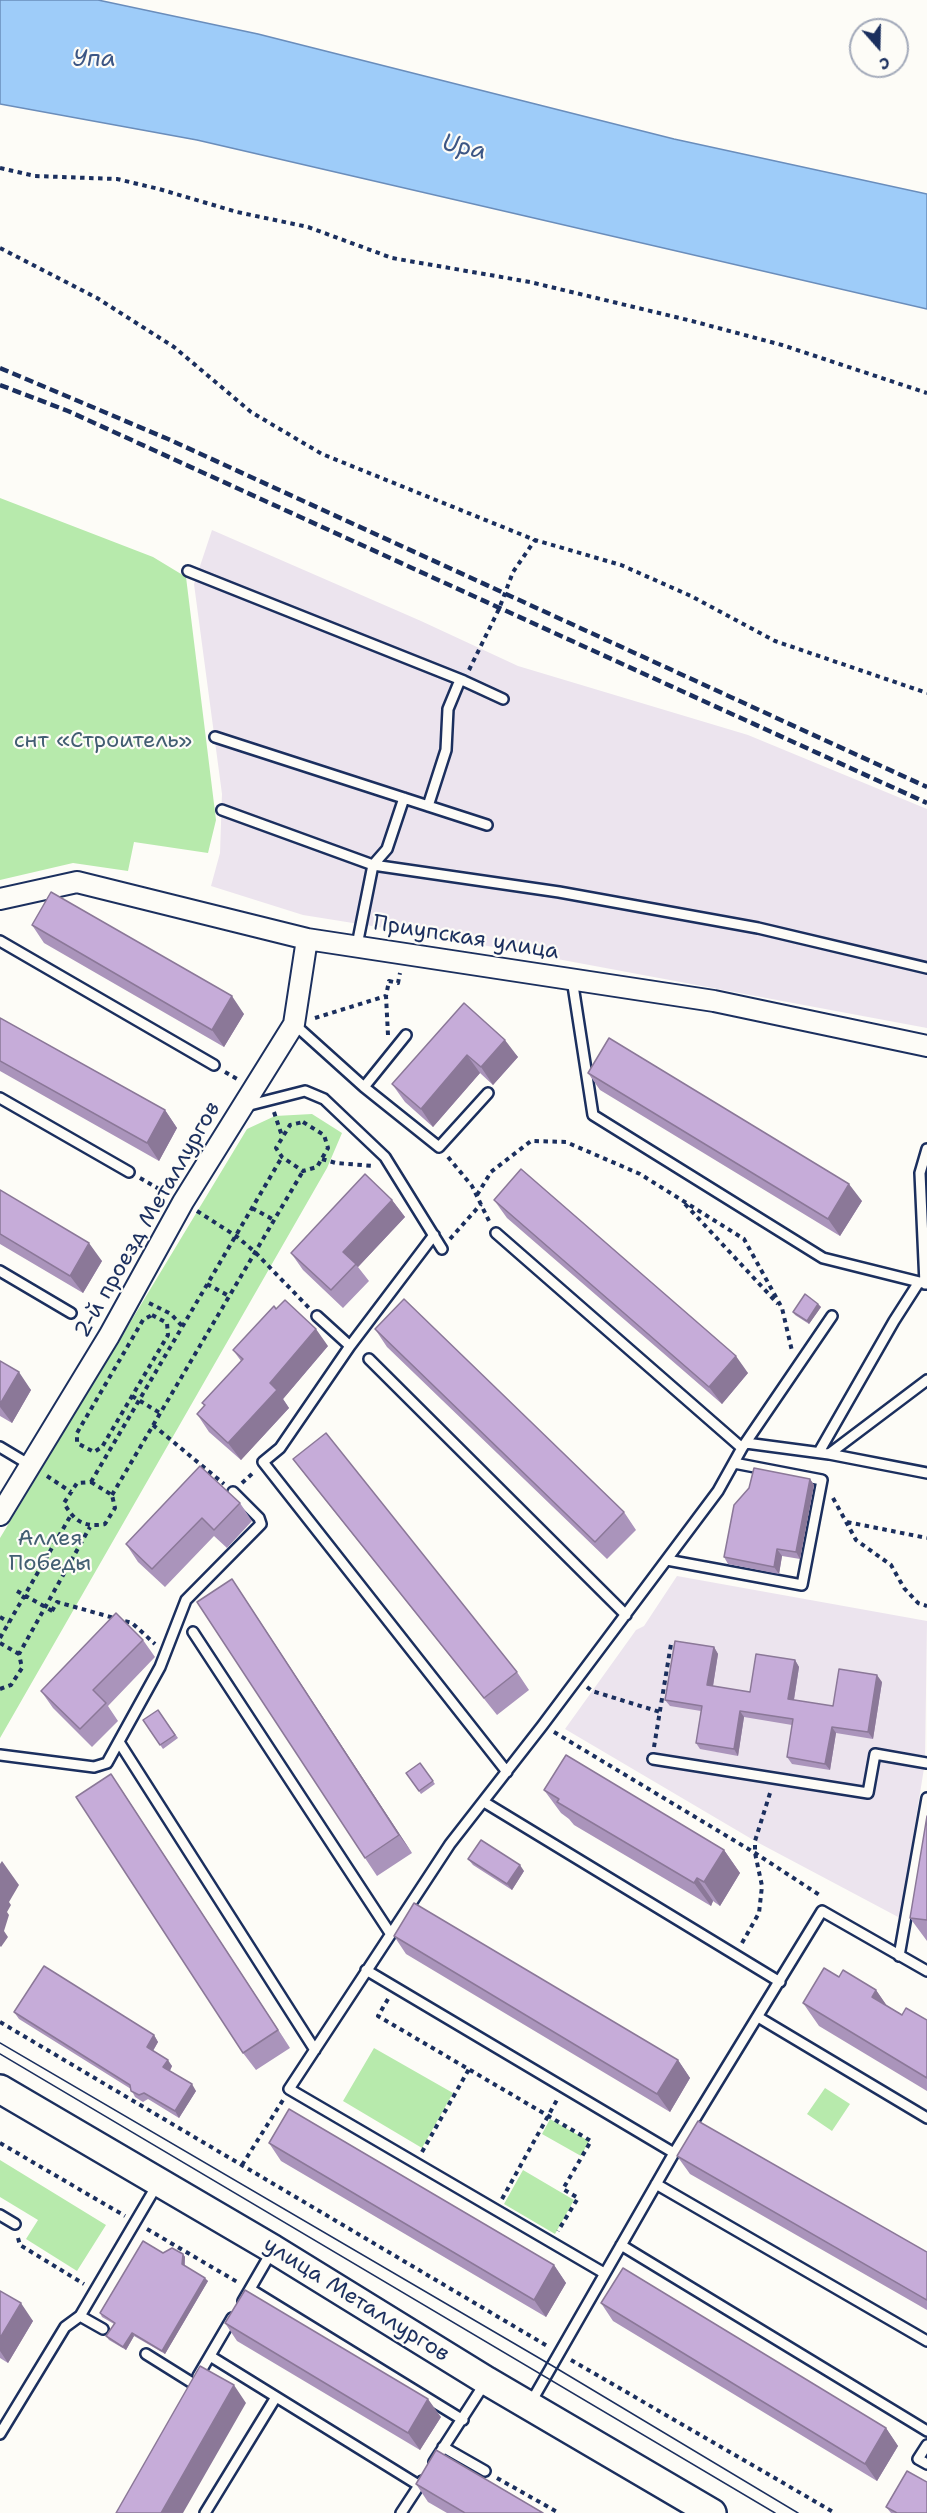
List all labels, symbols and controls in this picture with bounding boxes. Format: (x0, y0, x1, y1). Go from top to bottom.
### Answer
north arrow (849, 18, 909, 78)
water label: Упа (72, 46, 116, 74)
text: С (876, 52, 893, 75)
water label: Upa (439, 129, 489, 167)
park label: снт «Строитель» (14, 728, 192, 754)
street label: Приупская улица (371, 910, 561, 966)
street label: 2-й проезд Металлургов (70, 1097, 226, 1343)
park label: Аллея Победы (9, 1526, 91, 1578)
street label: улица Металлургов (258, 2232, 454, 2368)

